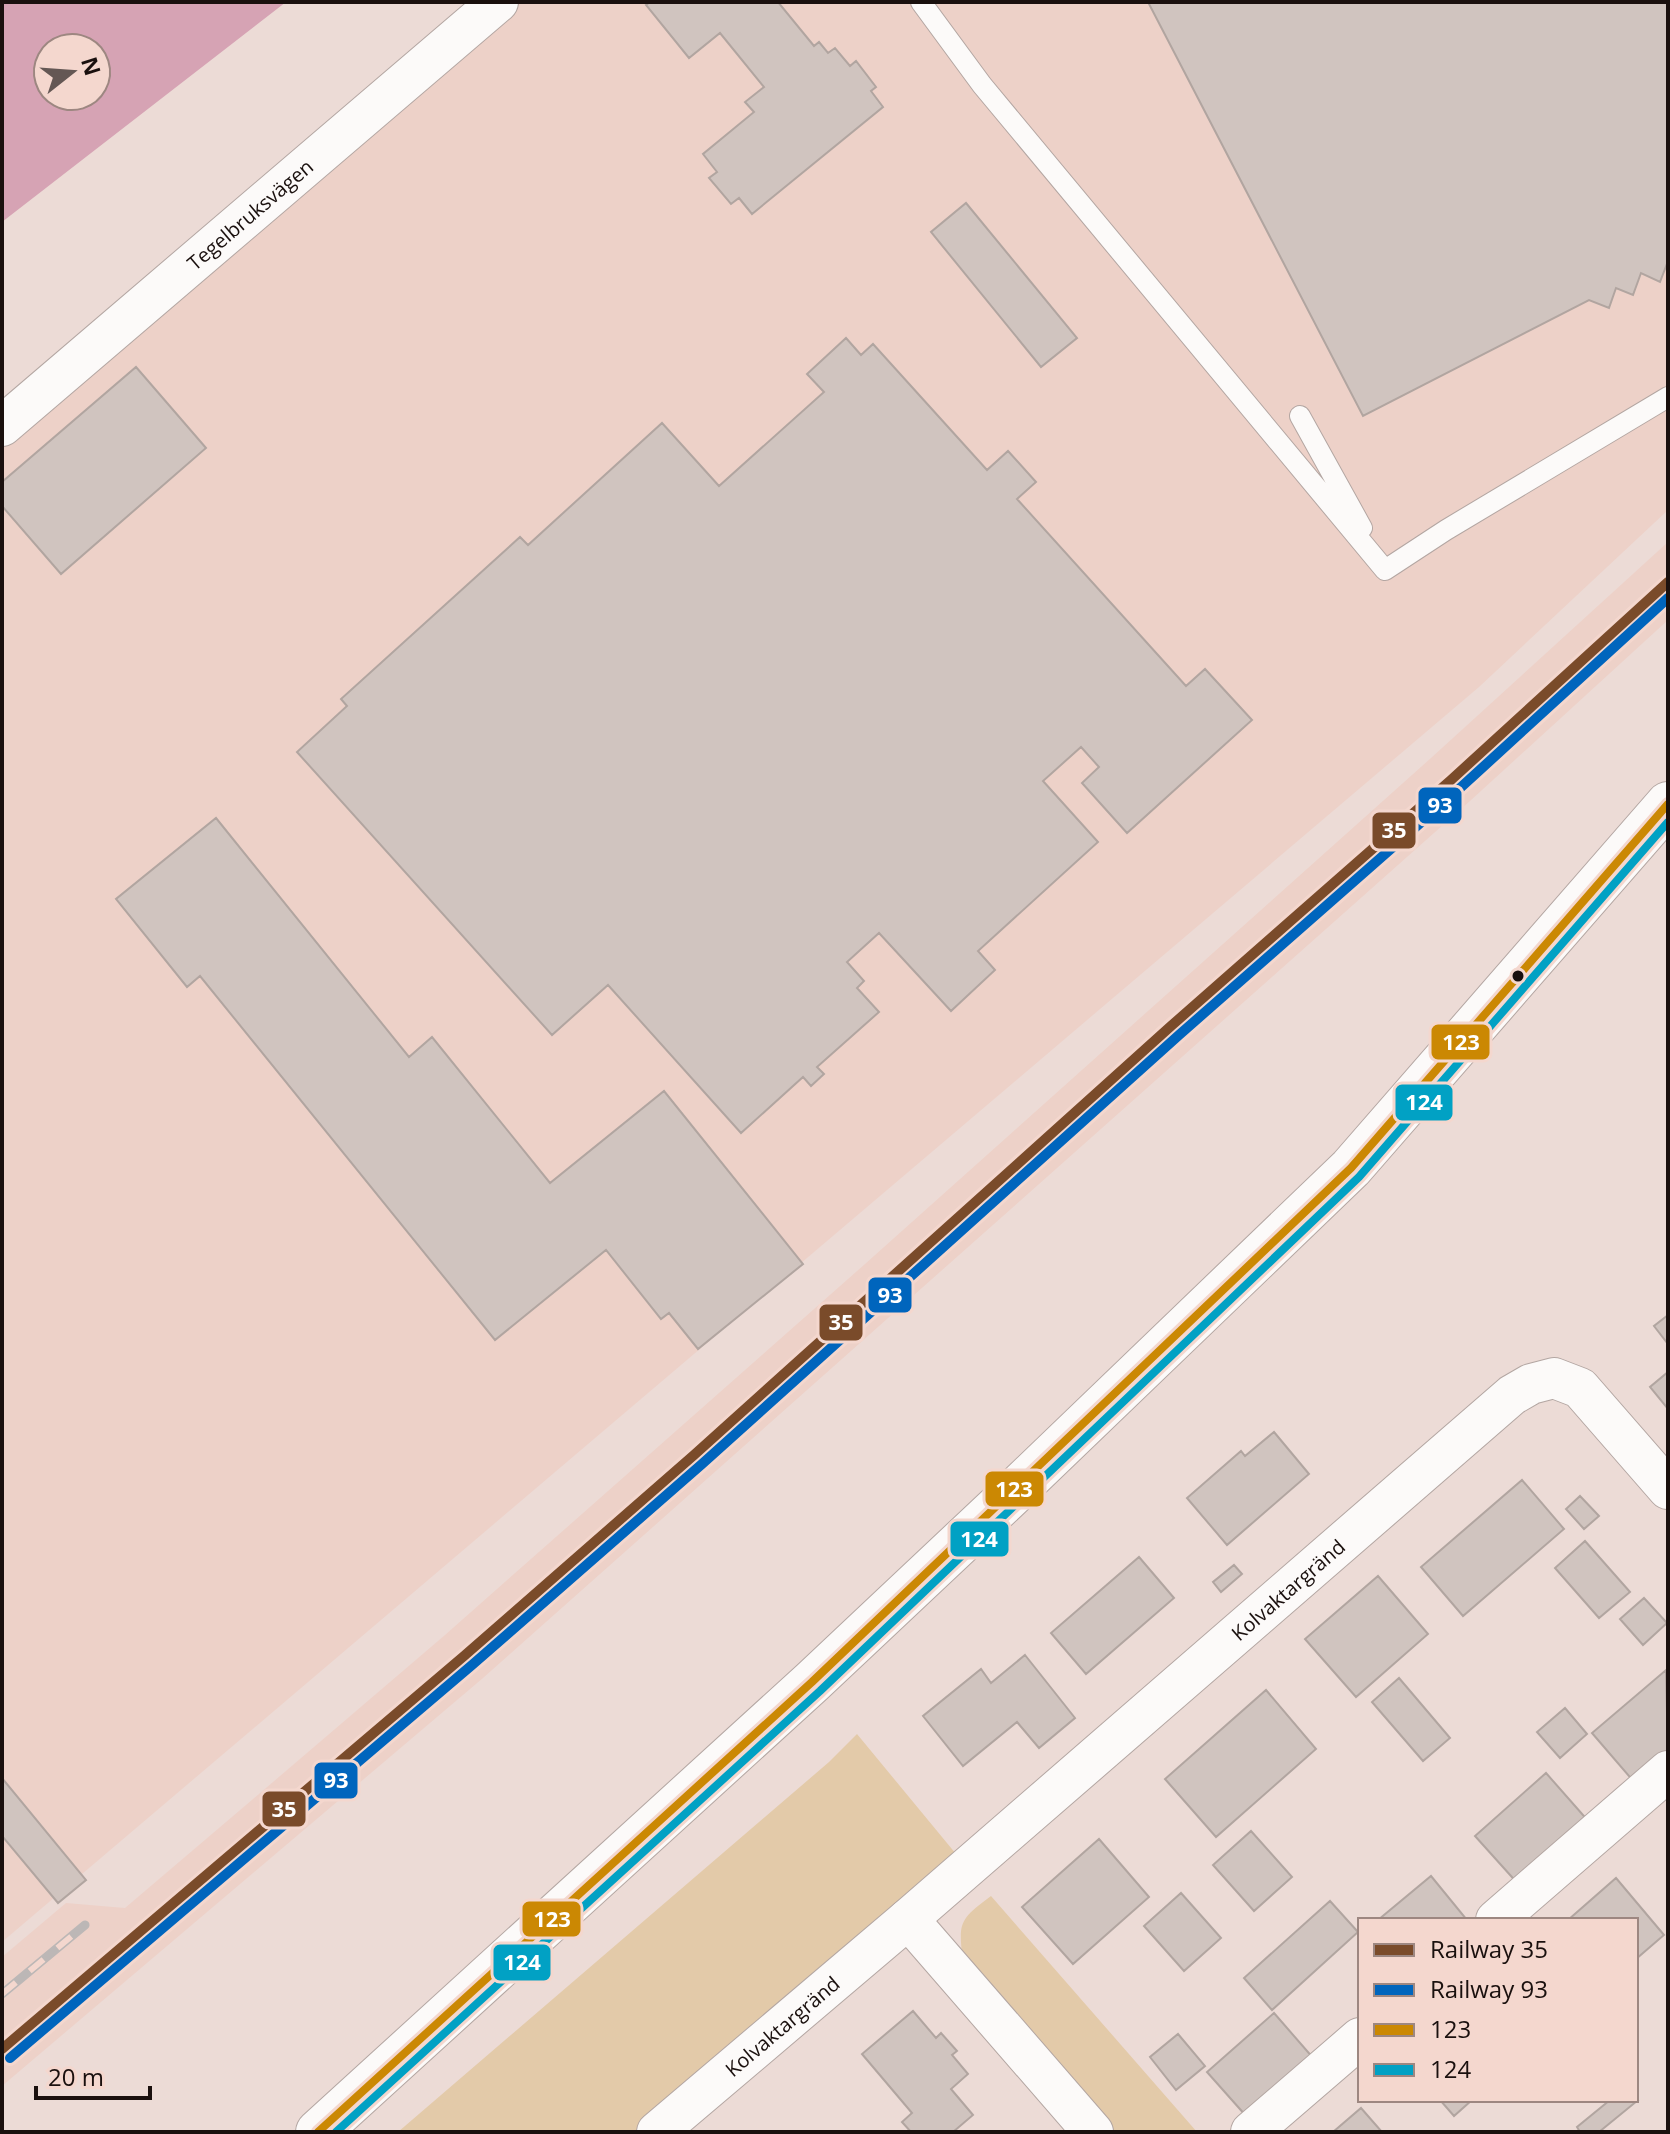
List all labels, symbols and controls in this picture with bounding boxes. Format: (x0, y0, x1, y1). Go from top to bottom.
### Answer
north arrow (32, 32, 112, 112)
text: N (75, 53, 109, 79)
street label: Tegelbruksvägen (181, 153, 318, 276)
line badge: 93 (1417, 786, 1463, 825)
text: 93 (1427, 789, 1453, 819)
line badge: 35 (1371, 811, 1417, 850)
text: 35 (1381, 814, 1407, 844)
unlabelled marker (1510, 968, 1526, 984)
line badge: 123 (1430, 1023, 1491, 1061)
text: 123 (1442, 1026, 1480, 1056)
line badge: 124 (1394, 1083, 1454, 1122)
text: 124 (1405, 1086, 1443, 1116)
line badge: 93 (867, 1276, 913, 1314)
text: 93 (877, 1279, 903, 1309)
line badge: 35 (818, 1303, 864, 1342)
text: 35 (828, 1306, 854, 1336)
line badge: 123 (984, 1470, 1045, 1508)
text: 123 (995, 1473, 1033, 1503)
line badge: 124 (949, 1520, 1010, 1558)
text: 124 (960, 1523, 998, 1553)
street label: Kolvaktargränd (1225, 1533, 1350, 1646)
line badge: 93 (313, 1761, 359, 1800)
text: 93 (323, 1764, 349, 1794)
line badge: 35 (261, 1790, 307, 1828)
text: 35 (271, 1793, 297, 1823)
line badge: 123 (521, 1900, 582, 1938)
text: 123 (533, 1903, 571, 1933)
legend (1358, 1918, 1638, 2102)
text: Railway 35 (1430, 1932, 1548, 1965)
line badge: 124 (492, 1943, 552, 1982)
text: 124 (503, 1946, 541, 1976)
street label: Kolvaktargränd (719, 1970, 845, 2082)
text: Railway 93 (1430, 1972, 1548, 2005)
text: 123 (1430, 2012, 1471, 2045)
scale bar (36, 2050, 150, 2100)
text: 124 (1430, 2052, 1471, 2085)
text: 20 m (48, 2060, 104, 2093)

